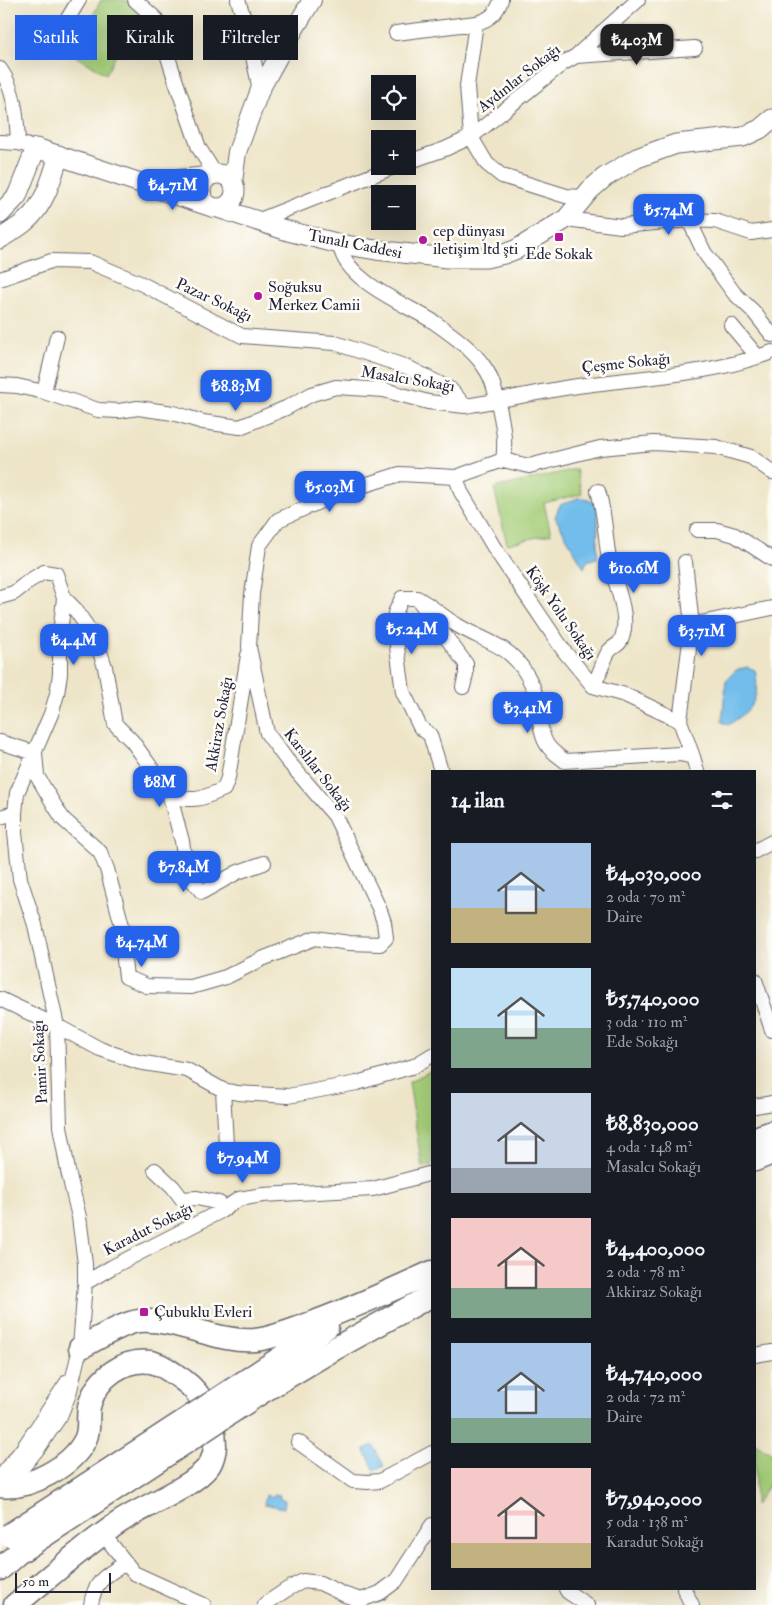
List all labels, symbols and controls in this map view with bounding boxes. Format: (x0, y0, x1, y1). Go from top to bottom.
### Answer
chip: Satılık (15, 15, 97, 60)
chip: Kiralık (107, 15, 193, 60)
chip: Filtreler (203, 15, 298, 60)
pin: ₺4.03M (596, 23, 678, 66)
text: ₺4.03M (611, 30, 663, 50)
street label: Aydınlar Sokağı (473, 39, 564, 117)
map controls (371, 75, 416, 230)
button: locate (371, 75, 416, 120)
button: + (371, 130, 416, 175)
pin: ₺4.71M (132, 168, 214, 211)
text: ₺4.71M (148, 175, 198, 195)
button: − (371, 185, 416, 230)
pin: ₺5.74M (628, 194, 710, 236)
text: ₺5.74M (644, 200, 694, 220)
place label: cep dünyası iletişim ltd şti (433, 221, 518, 259)
street label: Tunalı Caddesi (306, 225, 404, 263)
marker: Ede Sokak (553, 231, 565, 243)
marker: cep dünyası iletişim ltd şti (417, 234, 429, 246)
place label: Ede Sokak (525, 244, 593, 264)
street label: Pazar Sokağı (173, 274, 255, 326)
place label: Soğuksu Merkez Camii (268, 277, 360, 315)
marker: Soğuksu Merkez Camii (252, 290, 264, 302)
street label: Çeşme Sokağı (581, 348, 671, 378)
street label: Masalcı Sokağı (360, 362, 456, 396)
pin: ₺8.83M (195, 370, 277, 412)
text: ₺8.83M (212, 376, 260, 396)
pin: ₺5.03M (289, 470, 371, 513)
text: ₺5.03M (306, 477, 354, 497)
pin: ₺10.6M (593, 552, 675, 594)
text: ₺10.6M (609, 558, 659, 578)
street label: Köşk Yolu Sokağı (521, 562, 601, 664)
pin: ₺5.24M (371, 612, 453, 655)
pin: ₺3.71M (661, 614, 743, 657)
text: ₺5.24M (386, 619, 438, 639)
text: ₺3.71M (679, 621, 725, 641)
pin: ₺4.4M (39, 624, 109, 666)
text: ₺4.4M (51, 630, 97, 650)
street label: Akkiraz Sokağı (201, 675, 237, 774)
pin: ₺3.41M (487, 692, 569, 734)
text: ₺3.41M (504, 698, 552, 718)
street label: Karslılar Sokağı (279, 724, 357, 816)
pin: ₺8M (136, 766, 184, 808)
text: ₺8M (144, 772, 176, 792)
icon: filters (708, 786, 736, 814)
text: 14 ilan (451, 787, 505, 814)
pin: ₺7.84M (143, 850, 225, 893)
text: ₺7.84M (159, 857, 209, 877)
text: ₺4,030,000 (606, 860, 702, 887)
icon: home (491, 863, 551, 923)
text: 2 oda · 70 m² (606, 887, 685, 907)
text: Daire (606, 907, 642, 927)
pin: ₺4.74M (101, 926, 183, 968)
text: ₺4.74M (116, 932, 168, 952)
text: ₺5,740,000 (606, 985, 700, 1012)
icon: home (491, 988, 551, 1048)
text: 3 oda · 110 m² (606, 1012, 687, 1032)
street label: Pamir Sokağı (28, 1019, 52, 1105)
text: Ede Sokağı (606, 1032, 678, 1052)
text: ₺8,830,000 (606, 1110, 699, 1137)
icon: home (491, 1113, 551, 1173)
text: 4 oda · 148 m² (606, 1137, 692, 1157)
pin: ₺7.94M (202, 1142, 284, 1184)
text: ₺7.94M (217, 1148, 269, 1168)
text: Masalcı Sokağı (606, 1157, 701, 1177)
street label: Karadut Sokağı (100, 1198, 196, 1260)
text: ₺4,400,000 (606, 1235, 705, 1262)
icon: home (491, 1238, 551, 1298)
text: 2 oda · 78 m² (606, 1262, 685, 1282)
text: Akkiraz Sokağı (606, 1282, 702, 1302)
place label: Çubuklu Evleri (154, 1302, 252, 1322)
marker: Çubuklu Evleri (138, 1306, 150, 1318)
text: ₺4,740,000 (606, 1360, 702, 1387)
icon: home (491, 1363, 551, 1423)
text: 2 oda · 72 m² (606, 1387, 685, 1407)
text: Daire (606, 1407, 642, 1427)
text: ₺7,940,000 (606, 1485, 702, 1512)
icon: home (491, 1488, 551, 1548)
text: 5 oda · 138 m² (606, 1512, 688, 1532)
text: Karadut Sokağı (606, 1532, 704, 1552)
scale bar (15, 1570, 111, 1593)
text: 50 m (22, 1573, 49, 1590)

